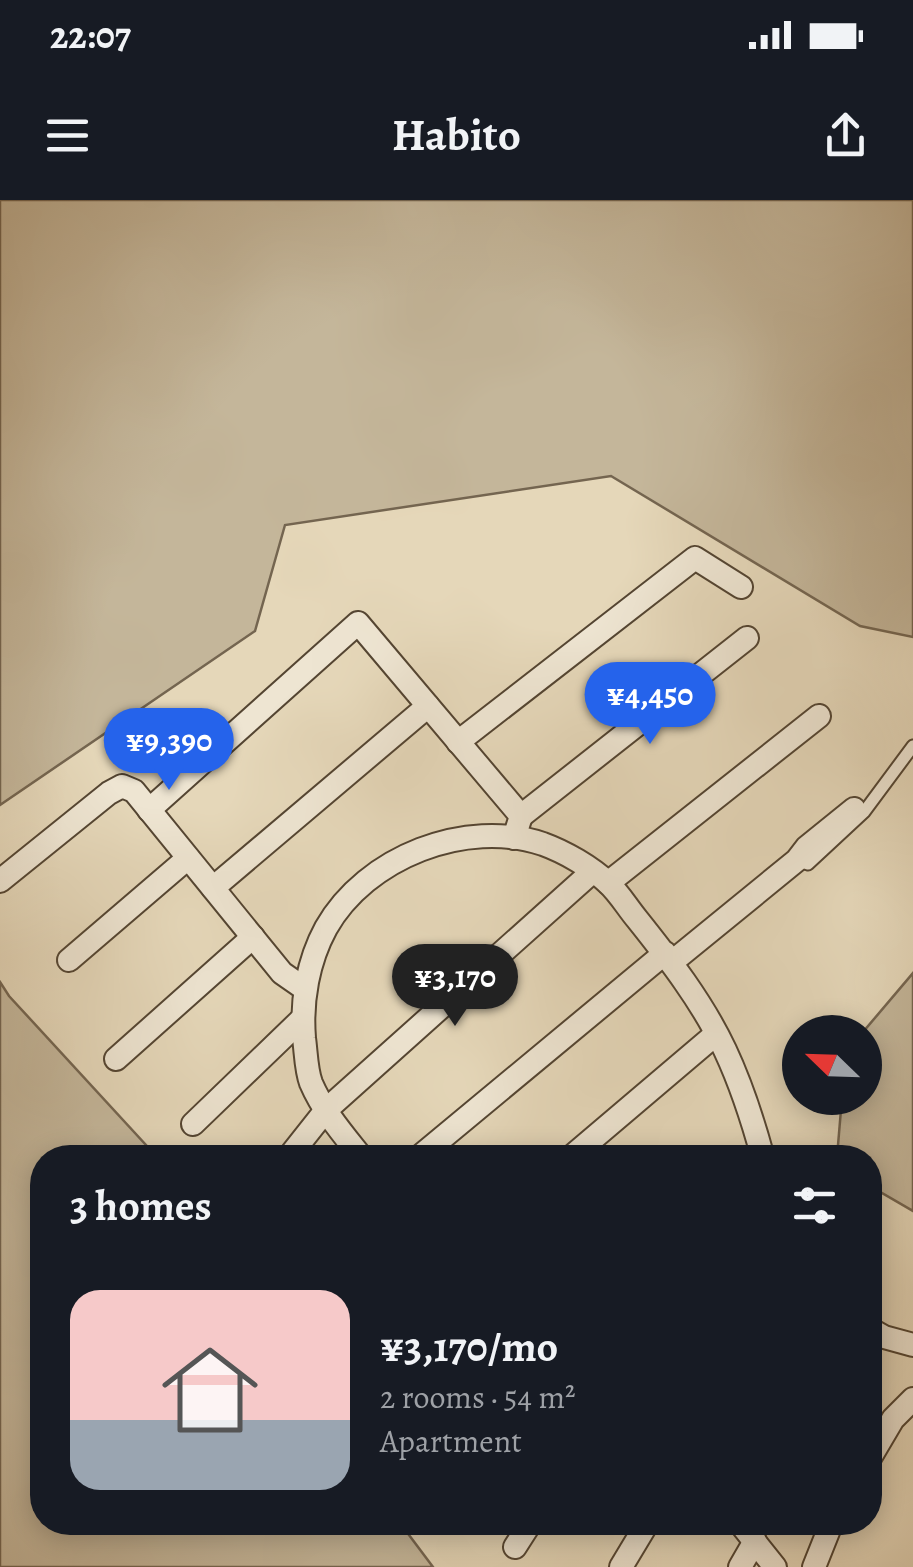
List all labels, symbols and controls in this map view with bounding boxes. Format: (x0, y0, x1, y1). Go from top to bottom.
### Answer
text: 22:07 (50, 9, 131, 61)
text: Habito (392, 104, 521, 166)
icon: menu (40, 108, 95, 163)
icon: share (818, 108, 873, 163)
pin: ¥4,450 (569, 662, 731, 747)
text: ¥4,450 (607, 672, 693, 716)
pin: ¥9,390 (88, 708, 250, 793)
text: ¥9,390 (126, 718, 212, 762)
pin: ¥3,170 (374, 944, 536, 1029)
text: ¥3,170 (414, 954, 496, 998)
north arrow (782, 1015, 882, 1115)
map controls (782, 1015, 882, 1115)
text: 3 homes (70, 1177, 212, 1234)
icon: filters (787, 1178, 842, 1233)
text: ¥3,170/mo (380, 1318, 558, 1375)
icon: home (150, 1330, 270, 1450)
text: 2 rooms · 54 m² (380, 1375, 576, 1419)
text: Apartment (380, 1419, 522, 1463)

